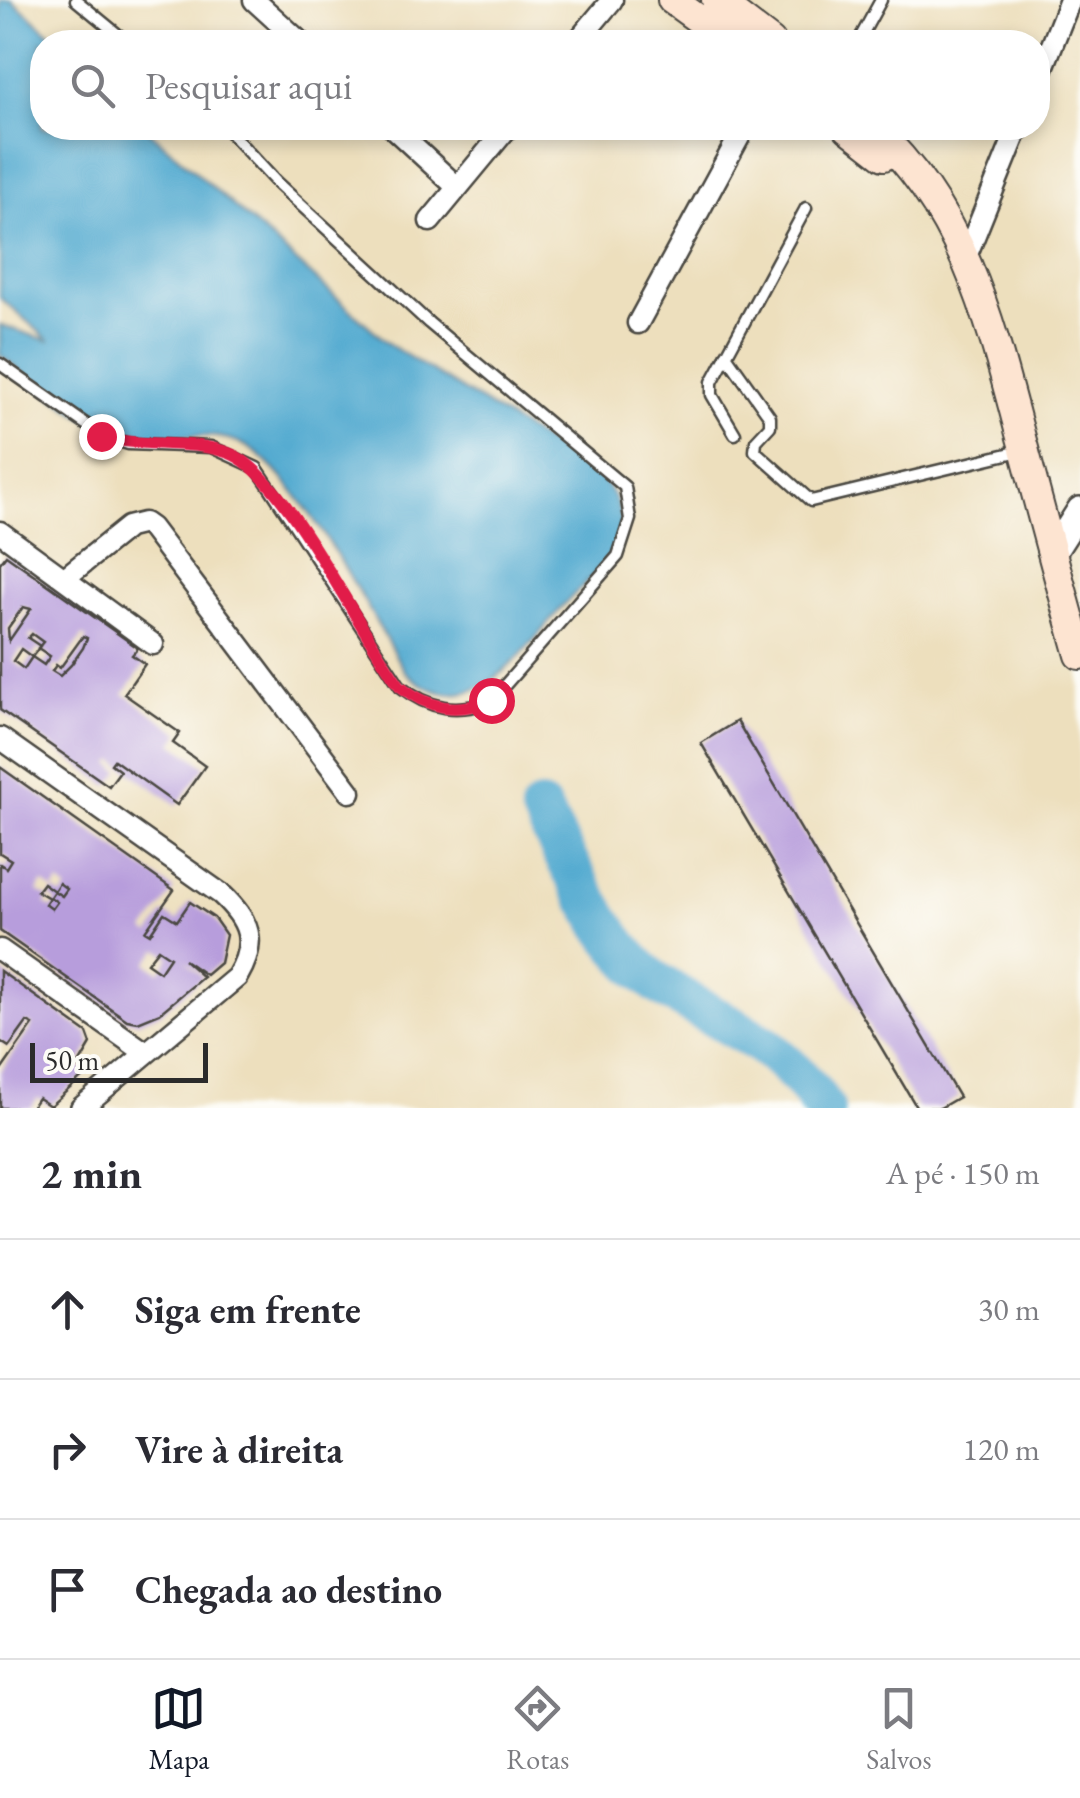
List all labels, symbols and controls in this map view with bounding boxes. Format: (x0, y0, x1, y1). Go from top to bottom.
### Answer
search box (30, 30, 1050, 140)
icon: search (65, 58, 120, 113)
text: Pesquisar aqui (145, 61, 352, 110)
route end (79, 414, 125, 460)
route start (469, 678, 515, 724)
scale bar (30, 1038, 208, 1082)
text: 50 m (45, 1042, 99, 1078)
text: 2 min (40, 1146, 142, 1201)
text: A pé · 150 m (886, 1152, 1040, 1194)
icon: ahead (40, 1282, 95, 1337)
text: Siga em frente (135, 1285, 361, 1334)
text: 30 m (978, 1288, 1040, 1330)
icon: right (40, 1422, 95, 1477)
text: Vire à direita (135, 1425, 343, 1474)
text: 120 m (963, 1428, 1040, 1470)
icon: arrive (40, 1562, 95, 1617)
text: Chegada ao destino (135, 1565, 442, 1614)
tab: Mapa (148, 1681, 209, 1777)
tab: Rotas (506, 1681, 569, 1777)
tab: Salvos (866, 1681, 932, 1777)

